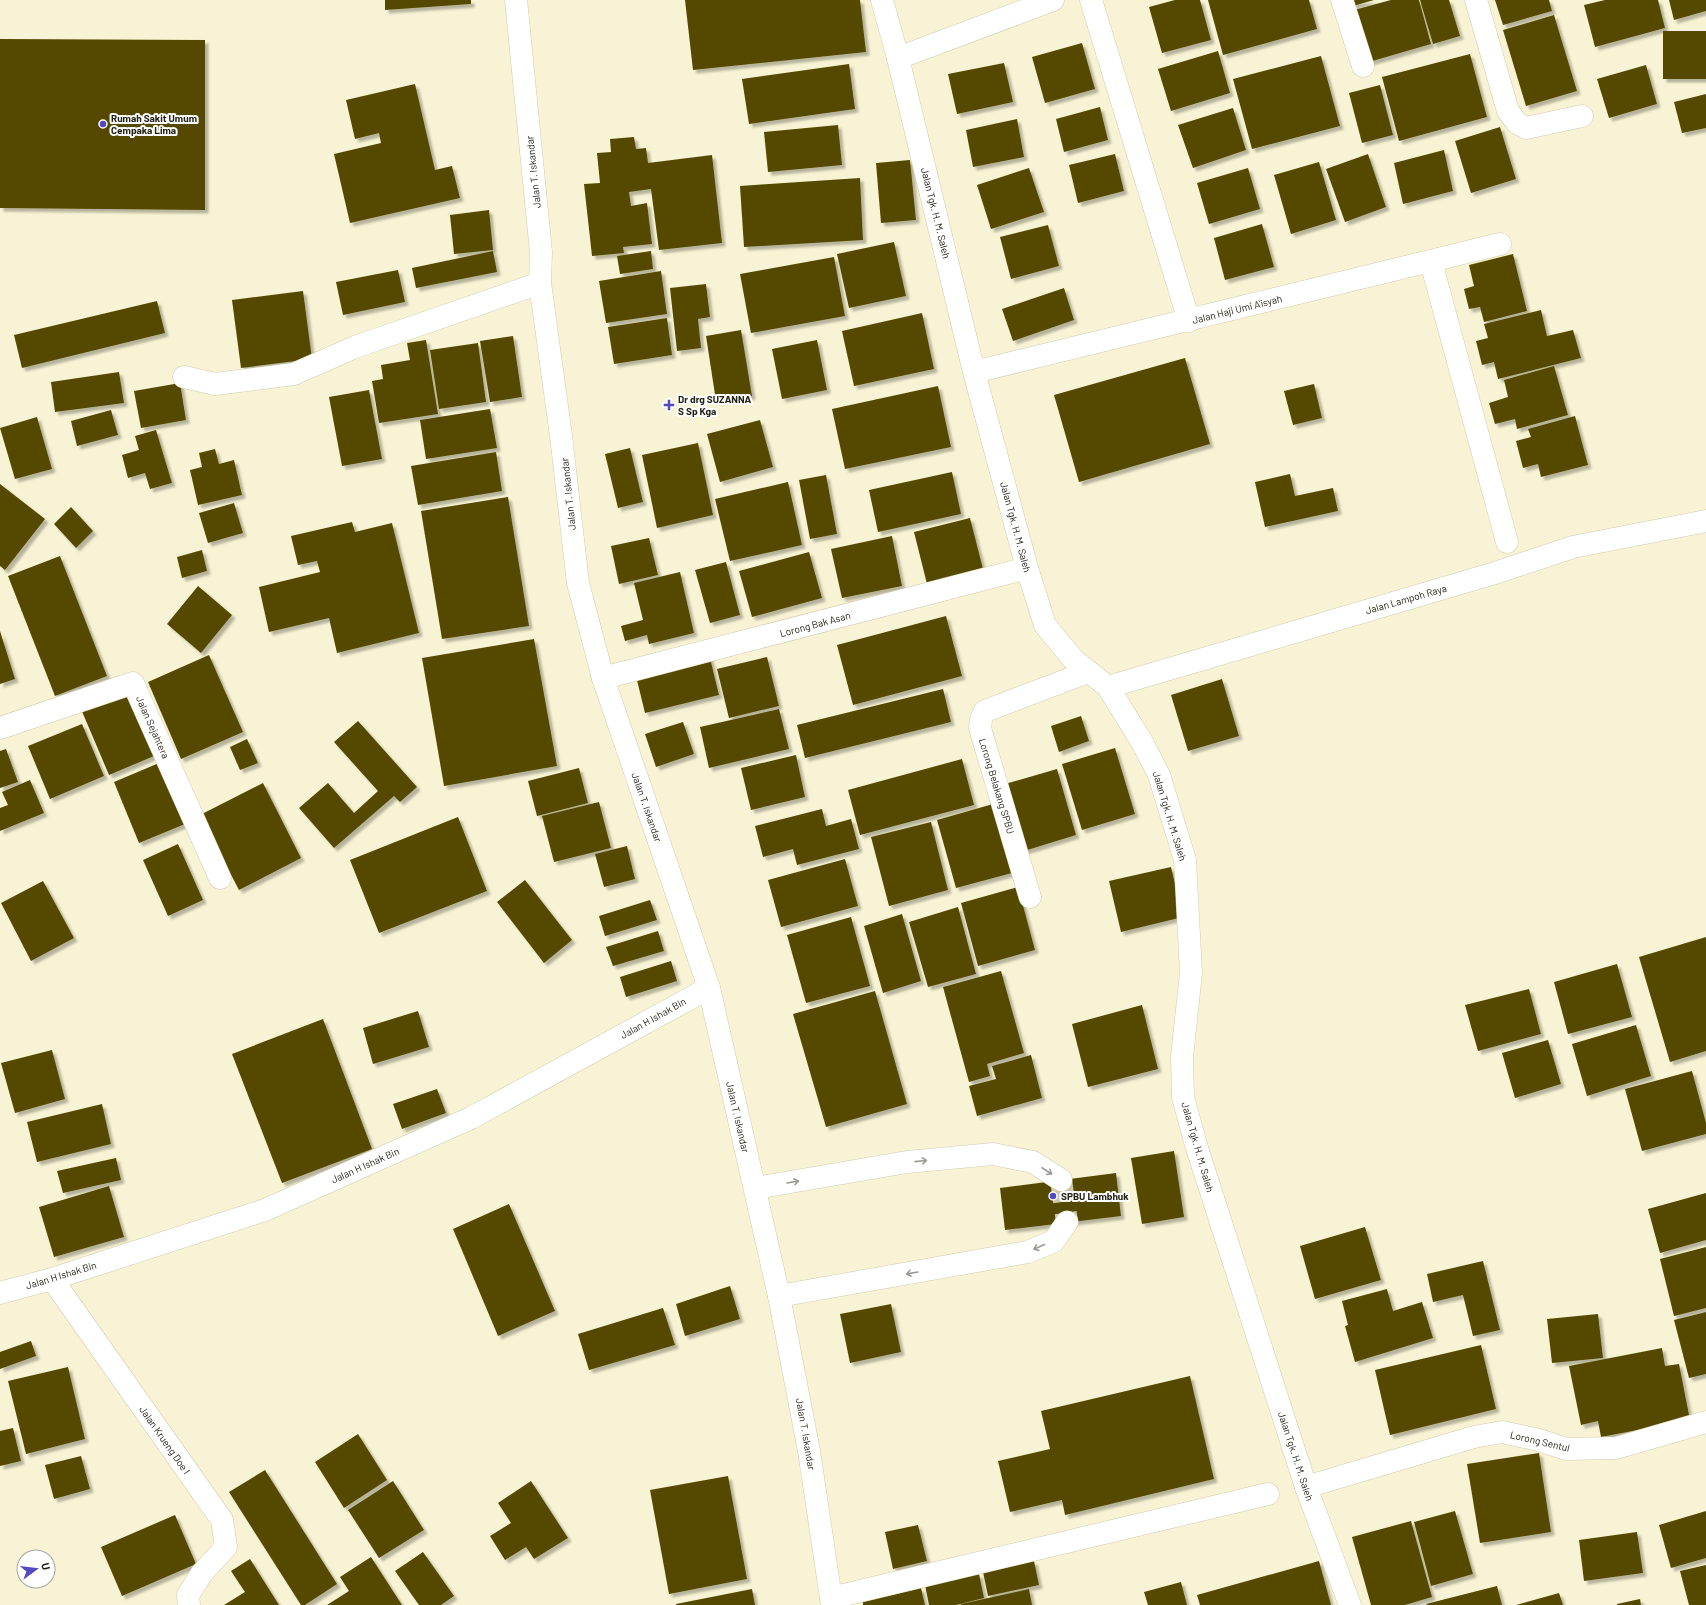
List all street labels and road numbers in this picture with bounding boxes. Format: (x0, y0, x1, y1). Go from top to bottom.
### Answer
street label: Jalan T. Iskandar (523, 135, 543, 209)
street label: Jalan Tgk. H. M. Saleh (919, 166, 953, 260)
street label: Jalan Haji Umi A'isyah (1191, 292, 1283, 326)
street label: Jalan T. Iskandar (558, 457, 578, 531)
street label: Jalan Tgk. H. M. Saleh (998, 480, 1034, 574)
street label: Jalan Lampoh Raya (1364, 582, 1448, 616)
street label: Lorong Bak Asan (778, 609, 852, 639)
street label: Jalan Sejahtera (134, 694, 172, 760)
street label: Lorong Belakang SPBU (977, 737, 1017, 835)
street label: Jalan Tgk. H. M. Saleh (1151, 770, 1189, 862)
street label: Jalan T. Iskandar (629, 771, 665, 844)
street label: Jalan H Ishak Bin (618, 995, 688, 1041)
street label: Jalan T. Iskandar (724, 1080, 752, 1154)
street label: Jalan Tgk. H. M. Saleh (1179, 1101, 1217, 1193)
street label: Jalan H Ishak Bin (329, 1145, 401, 1185)
street label: Jalan H Ishak Bin (24, 1259, 98, 1291)
street label: Jalan T. Iskandar (794, 1397, 818, 1471)
street label: Jalan Krueng Doe I (137, 1404, 193, 1476)
street label: Jalan Tgk. H. M. Saleh (1276, 1410, 1316, 1502)
street label: Lorong Sentul (1509, 1428, 1571, 1454)

